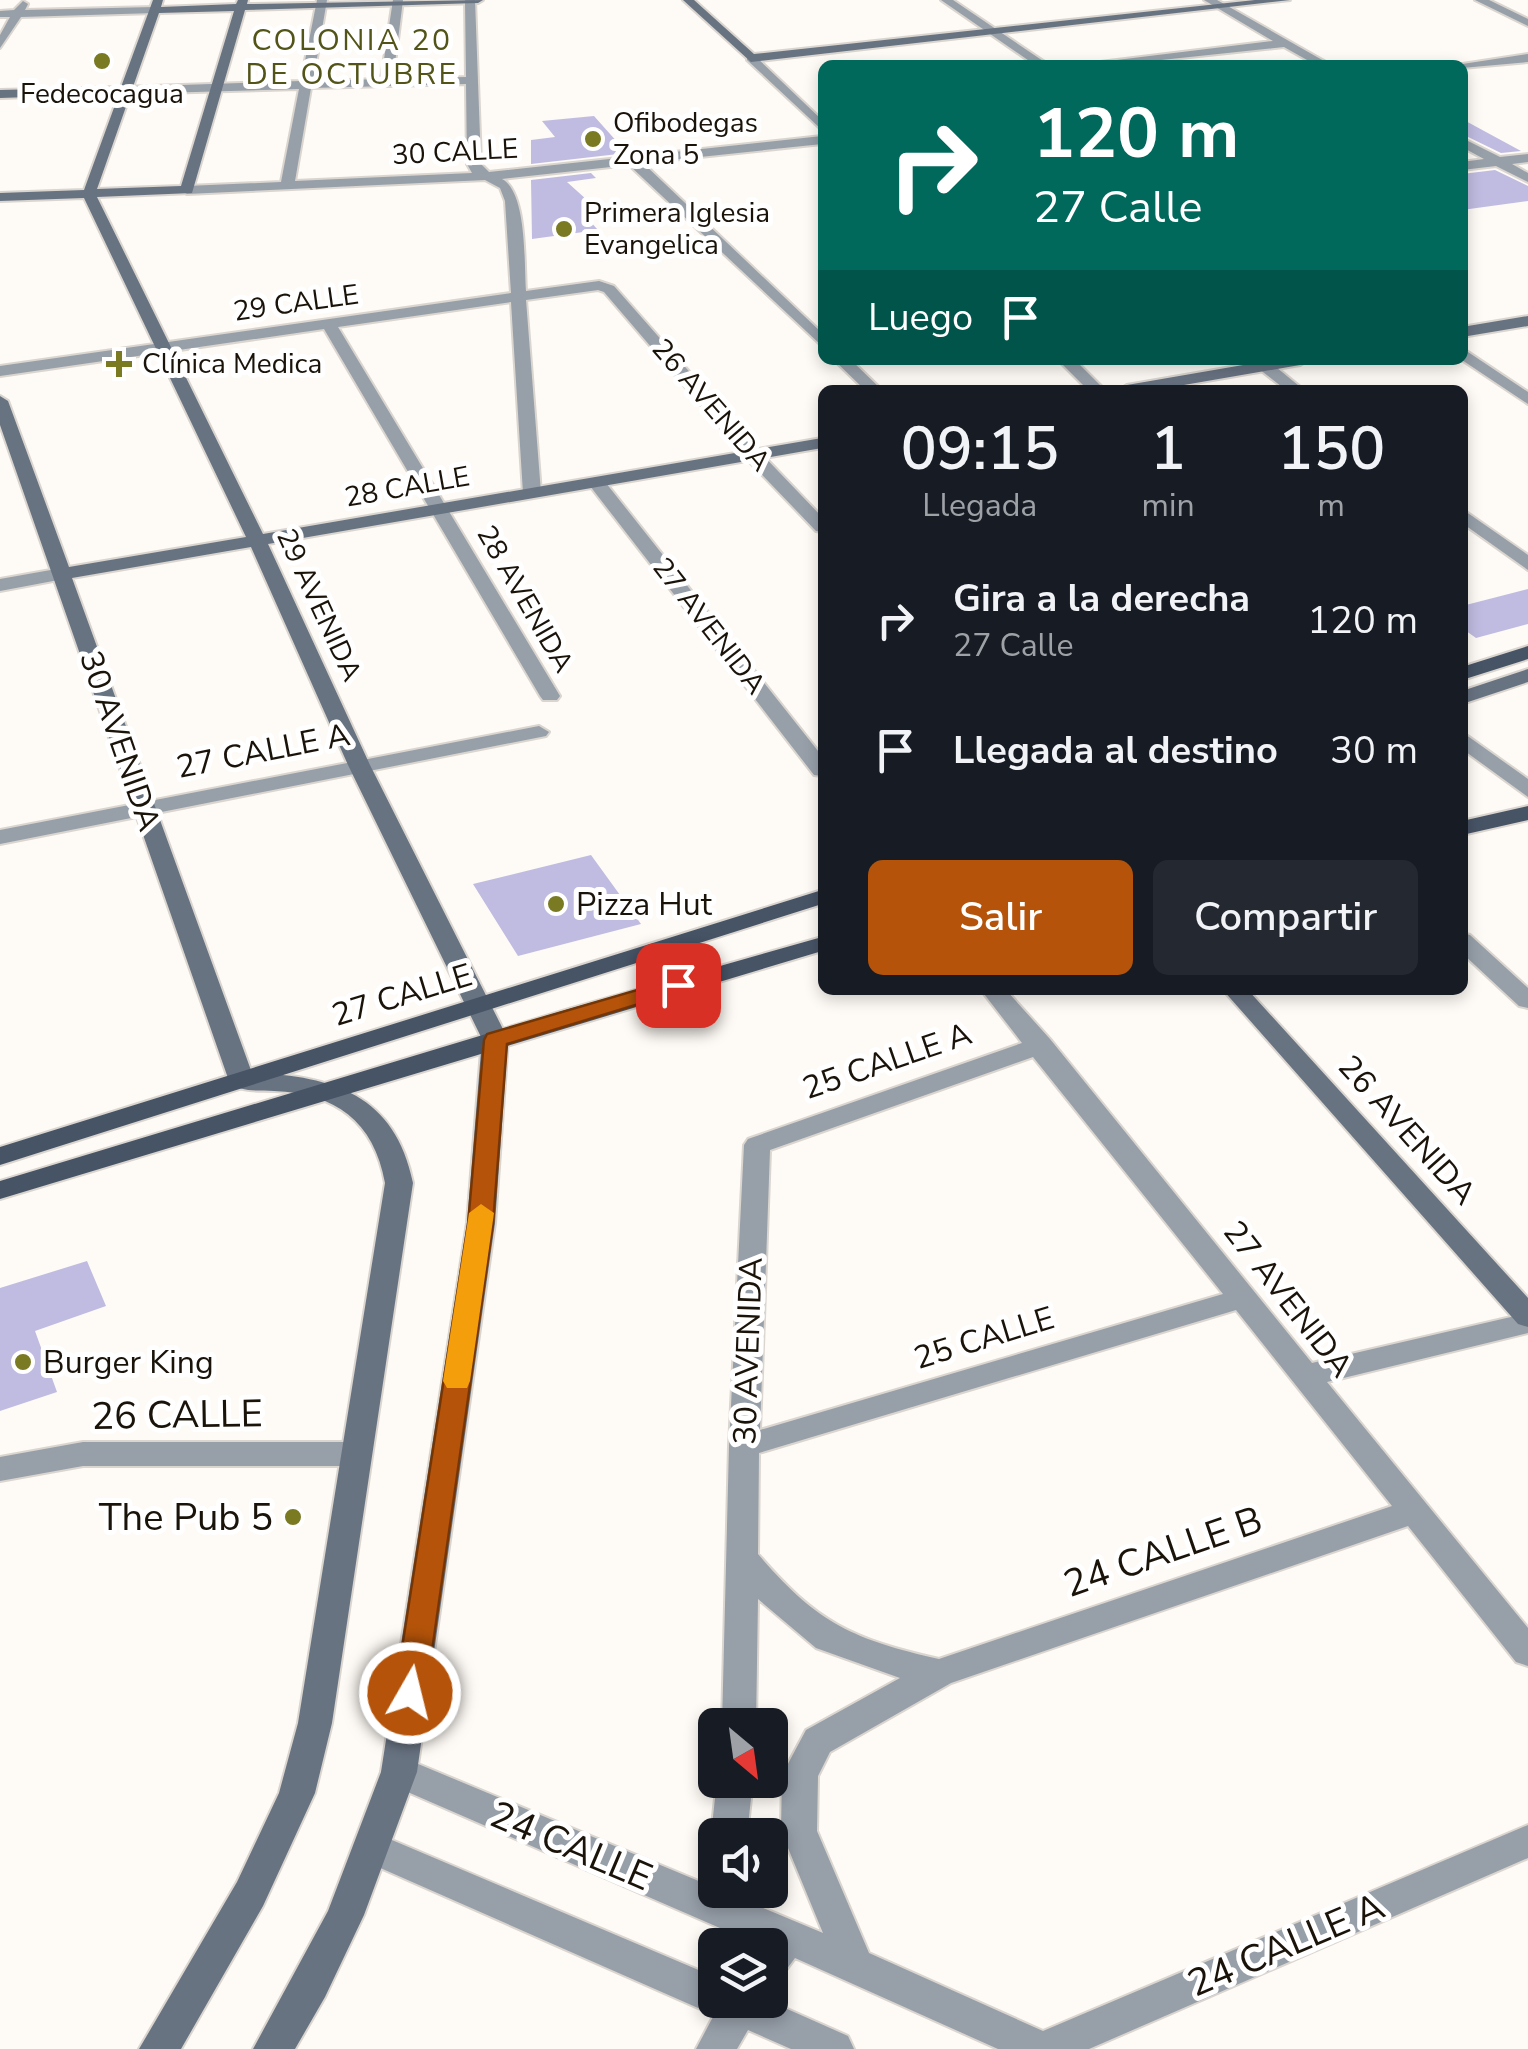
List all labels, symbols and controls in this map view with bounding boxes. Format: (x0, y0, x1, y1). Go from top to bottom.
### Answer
district label: COLONIA 20 DE OCTUBRE (245, 20, 459, 95)
marker: Fedecocagua (91, 50, 113, 72)
place label: Fedecocagua (20, 75, 184, 113)
text: 120 m (1033, 86, 1239, 182)
icon: right (868, 100, 998, 230)
place label: Ofibodegas Zona 5 (613, 104, 758, 174)
marker: Ofibodegas Zona 5 (582, 128, 604, 150)
street label: 30 CALLE (391, 130, 519, 174)
text: 27 Calle (1033, 177, 1202, 238)
place label: Primera Iglesia Evangelica (584, 194, 770, 264)
marker: Primera Iglesia Evangelica (553, 218, 575, 240)
street label: 29 CALLE (231, 275, 361, 331)
icon: arrive (993, 290, 1048, 345)
text: Luego (868, 292, 973, 343)
street label: 26 AVENIDA (643, 331, 779, 479)
place label: Clínica Medica (142, 345, 322, 383)
marker: Clínica Medica (106, 351, 132, 377)
text: 09:15 (901, 408, 1059, 490)
text: 1 (1150, 408, 1186, 490)
text: 150 (1277, 408, 1385, 490)
street label: 28 CALLE (342, 457, 472, 517)
text: Llegada (922, 484, 1037, 527)
text: min (1142, 484, 1195, 527)
text: m (1318, 484, 1345, 527)
street label: 28 AVENIDA (468, 518, 582, 680)
street label: 29 AVENIDA (267, 523, 371, 687)
street label: 27 AVENIDA (644, 550, 774, 702)
text: Gira a la derecha (953, 573, 1250, 624)
icon: right (868, 593, 923, 648)
text: 120 m (1307, 595, 1418, 646)
text: 27 Calle (953, 624, 1073, 667)
street label: 30 AVENIDA (69, 645, 171, 837)
street label: 27 CALLE A (173, 713, 353, 789)
icon: arrive (868, 723, 923, 778)
text: Llegada al destino (953, 725, 1278, 776)
text: 30 m (1330, 725, 1418, 776)
button: Salir (868, 860, 1133, 975)
button: Compartir (1153, 860, 1418, 975)
place label: Pizza Hut (576, 883, 713, 926)
marker: Pizza Hut (545, 893, 567, 915)
pin (636, 943, 721, 1028)
street label: 27 CALLE (327, 953, 477, 1037)
icon: arrive (651, 958, 706, 1013)
street label: 25 CALLE A (797, 1012, 977, 1110)
street label: 26 AVENIDA (1328, 1046, 1486, 1214)
street label: 27 AVENIDA (1213, 1212, 1363, 1386)
street label: 30 AVENIDA (723, 1257, 773, 1445)
street label: 25 CALLE (909, 1296, 1059, 1380)
place label: Burger King (43, 1341, 214, 1384)
marker: Burger King (12, 1351, 34, 1373)
street label: 26 CALLE (91, 1388, 263, 1442)
place label: The Pub 5 (99, 1492, 273, 1543)
street label: 24 CALLE B (1057, 1494, 1269, 1610)
marker: The Pub 5 (282, 1506, 304, 1528)
position arrow (358, 1641, 462, 1745)
north arrow (698, 1708, 788, 1798)
map controls (698, 1708, 788, 2018)
street label: 24 CALLE (482, 1789, 660, 1903)
button: sound (698, 1818, 788, 1908)
street label: 24 CALLE A (1180, 1881, 1392, 2009)
button: layers (698, 1928, 788, 2018)

